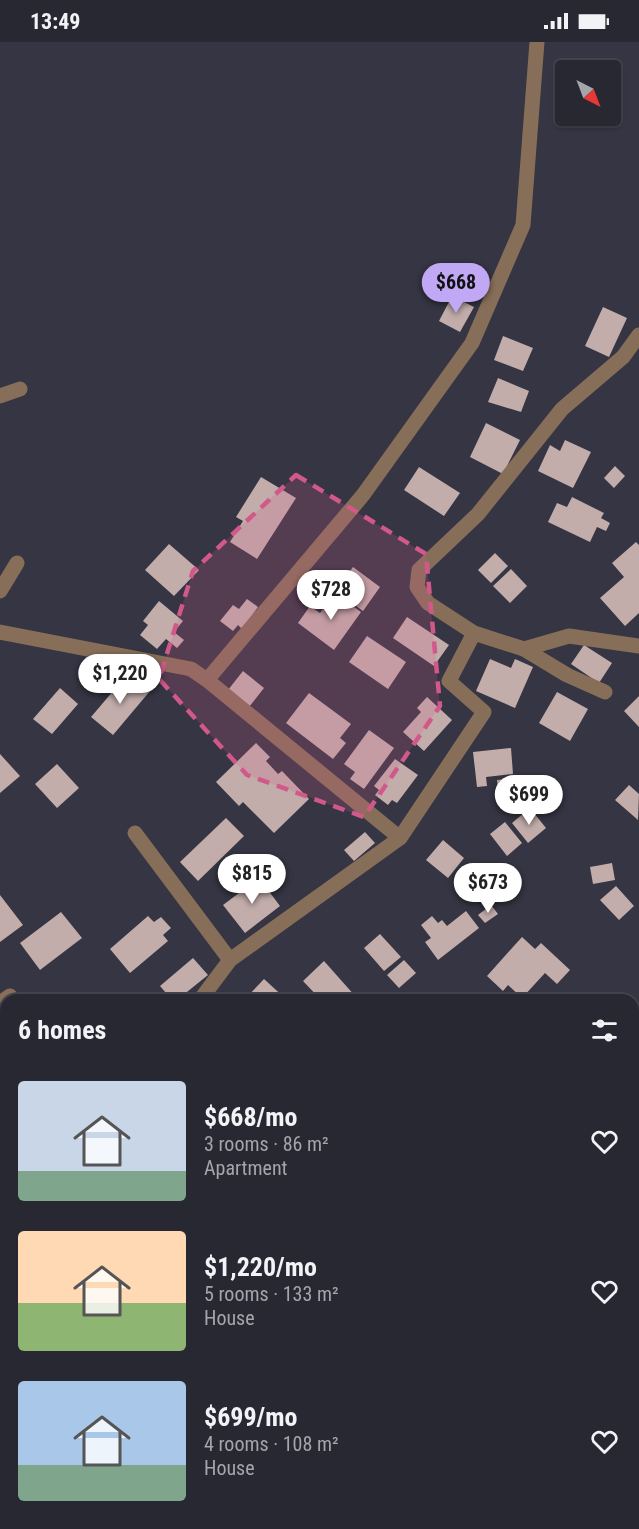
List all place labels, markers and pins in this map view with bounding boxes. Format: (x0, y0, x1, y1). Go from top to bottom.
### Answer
pin: $668 (420, 263, 492, 314)
pin: $728 (295, 570, 367, 621)
pin: $1,220 (71, 654, 169, 705)
pin: $699 (493, 775, 565, 826)
pin: $815 (216, 854, 288, 905)
pin: $673 (452, 863, 524, 914)

